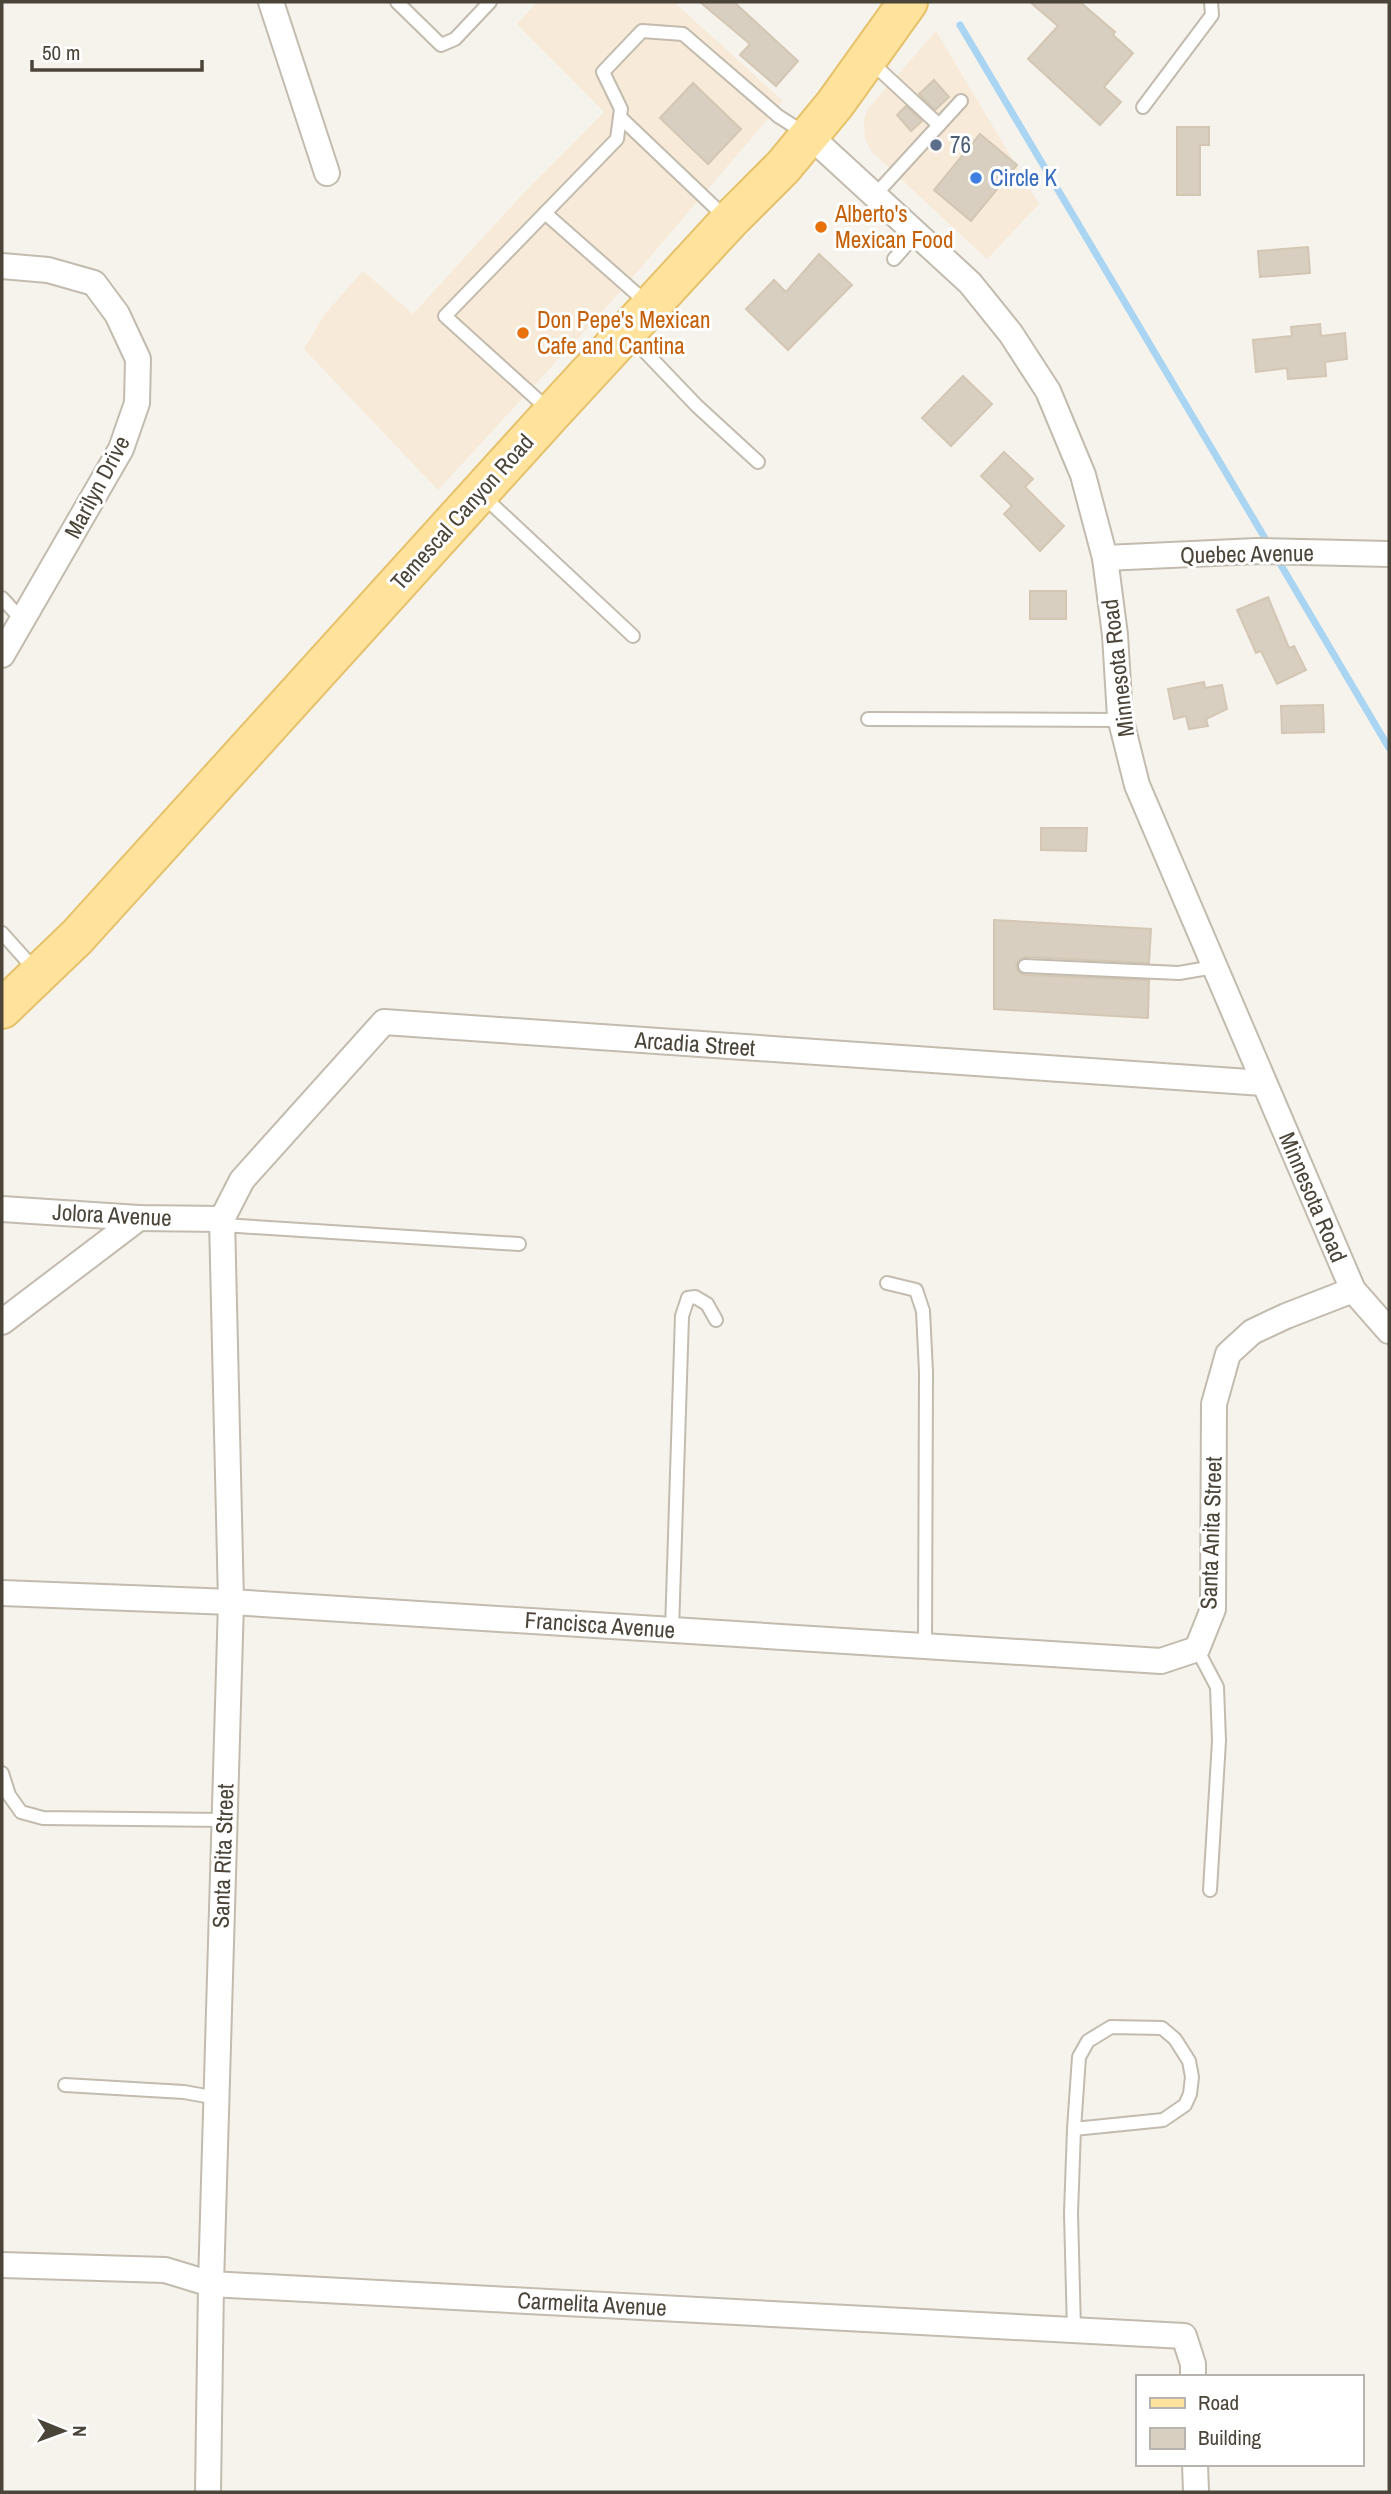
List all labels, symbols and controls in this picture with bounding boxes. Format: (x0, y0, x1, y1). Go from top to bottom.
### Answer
scale bar (32, 28, 201, 72)
text: 50 m (42, 38, 80, 67)
place label: 76 (950, 129, 971, 160)
marker: 76 (928, 137, 944, 153)
place label: Circle K (990, 162, 1057, 193)
marker: Circle K (968, 170, 984, 186)
place label: Alberto's Mexican Food (834, 198, 954, 255)
marker: Alberto's Mexican Food (813, 219, 829, 235)
place label: Don Pepe's Mexican Cafe and Cantina (537, 304, 710, 361)
marker: Don Pepe's Mexican Cafe and Cantina (515, 325, 531, 341)
street label: Temescal Canyon Road (383, 427, 540, 596)
street label: Marilyn Drive (57, 430, 137, 544)
street label: Quebec Avenue (1180, 537, 1314, 570)
street label: Minnesota Road (1094, 597, 1141, 739)
street label: Arcadia Street (633, 1024, 756, 1063)
street label: Minnesota Road (1272, 1127, 1355, 1267)
street label: Jolora Avenue (52, 1196, 172, 1233)
street label: Santa Anita Street (1192, 1456, 1229, 1610)
street label: Francisca Avenue (524, 1604, 676, 1645)
street label: Santa Rita Street (204, 1783, 241, 1929)
street label: Carmelita Avenue (517, 2284, 668, 2323)
legend (1136, 2375, 1363, 2466)
text: Road (1198, 2388, 1239, 2417)
north arrow (28, 2396, 98, 2466)
text: Building (1198, 2423, 1262, 2452)
text: N (67, 2425, 93, 2437)

